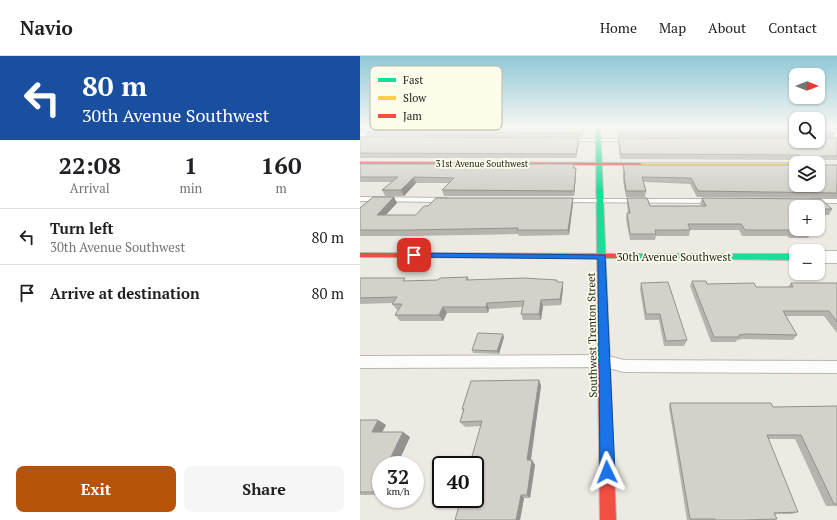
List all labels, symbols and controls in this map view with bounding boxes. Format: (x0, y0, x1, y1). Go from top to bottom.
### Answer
text: Navio (20, 15, 73, 40)
text: Home (600, 18, 637, 37)
text: Map (659, 18, 686, 37)
text: About (708, 18, 746, 37)
text: Contact (768, 18, 817, 37)
legend (370, 66, 502, 130)
text: 80 m (82, 67, 147, 104)
north arrow (789, 68, 825, 104)
map controls (789, 68, 825, 280)
icon: left (16, 72, 68, 124)
text: Fast (403, 73, 423, 87)
text: Slow (403, 91, 427, 105)
text: 30th Avenue Southwest (82, 103, 269, 127)
text: Jam (403, 109, 422, 123)
button: search (789, 112, 825, 148)
text: 22:08 (58, 149, 121, 181)
text: 1 (184, 149, 198, 181)
text: 160 (261, 149, 301, 181)
button: layers (789, 156, 825, 192)
street label: 31st Avenue Southwest (436, 158, 529, 170)
text: Arrival (70, 179, 110, 197)
text: min (179, 179, 202, 197)
text: m (276, 179, 287, 197)
button: + (789, 200, 825, 236)
text: Turn left (50, 218, 114, 238)
icon: left (16, 226, 38, 248)
text: 80 m (311, 227, 344, 247)
text: 30th Avenue Southwest (50, 238, 185, 256)
pin (397, 238, 431, 272)
icon: arrive (403, 244, 425, 266)
button: − (789, 244, 825, 280)
street label: 30th Avenue Southwest (617, 250, 731, 264)
street label: Southwest Trenton Street (584, 272, 600, 398)
icon: arrive (16, 282, 38, 304)
text: Arrive at destination (50, 283, 200, 303)
text: 80 m (311, 283, 344, 303)
position arrow (586, 451, 628, 493)
speed limit sign: 40 (432, 456, 484, 508)
text: 32 (387, 463, 409, 490)
button: Exit (16, 466, 176, 512)
button: Share (184, 466, 344, 512)
text: km/h (386, 485, 410, 498)

